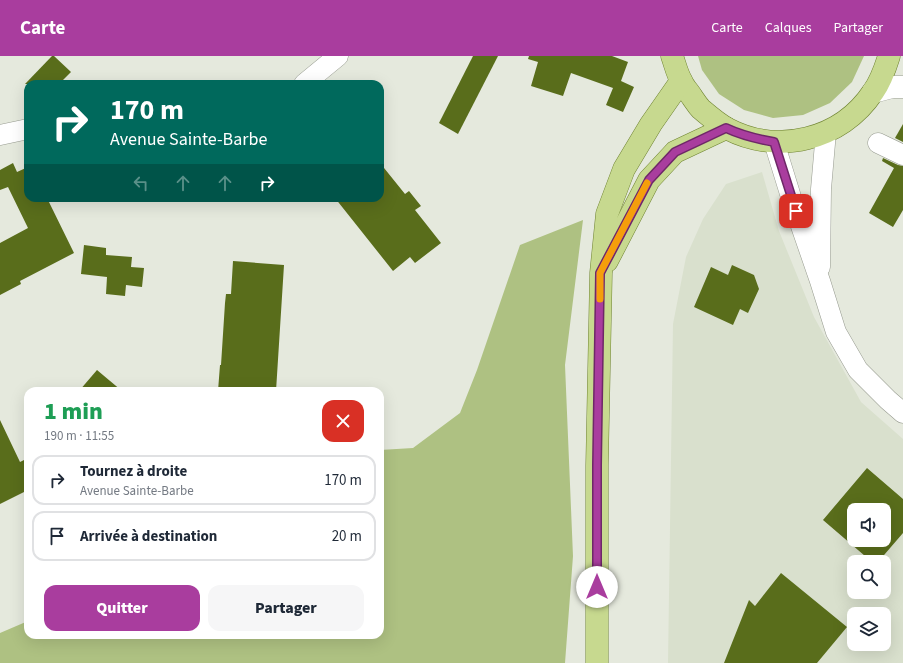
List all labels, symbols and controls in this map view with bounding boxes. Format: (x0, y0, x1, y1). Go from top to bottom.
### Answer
text: Carte (20, 15, 65, 42)
text: Carte (711, 18, 743, 38)
text: Calques (765, 18, 812, 38)
text: Partager (834, 18, 883, 38)
text: 170 m (110, 90, 184, 130)
icon: right (44, 96, 96, 148)
text: Avenue Sainte-Barbe (110, 127, 267, 152)
icon: left (130, 172, 152, 194)
icon: ahead (172, 172, 194, 194)
icon: ahead (214, 172, 236, 194)
icon: right (256, 172, 278, 194)
pin (779, 194, 813, 228)
icon: arrive (785, 200, 807, 222)
text: 1 min (44, 394, 103, 429)
button: close (322, 400, 364, 442)
text: 190 m · 11:55 (44, 427, 114, 445)
text: Tournez à droite (80, 461, 187, 482)
icon: right (46, 469, 68, 491)
text: 170 m (324, 470, 362, 491)
text: Avenue Sainte-Barbe (80, 482, 194, 500)
map controls (847, 503, 891, 651)
button: sound (847, 503, 891, 547)
icon: arrive (46, 525, 68, 547)
text: Arrivée à destination (80, 526, 217, 547)
text: 20 m (332, 526, 362, 547)
button: search (847, 555, 891, 599)
position arrow (576, 566, 618, 608)
button: Quitter (44, 585, 200, 631)
button: Partager (208, 585, 364, 631)
button: layers (847, 607, 891, 651)

